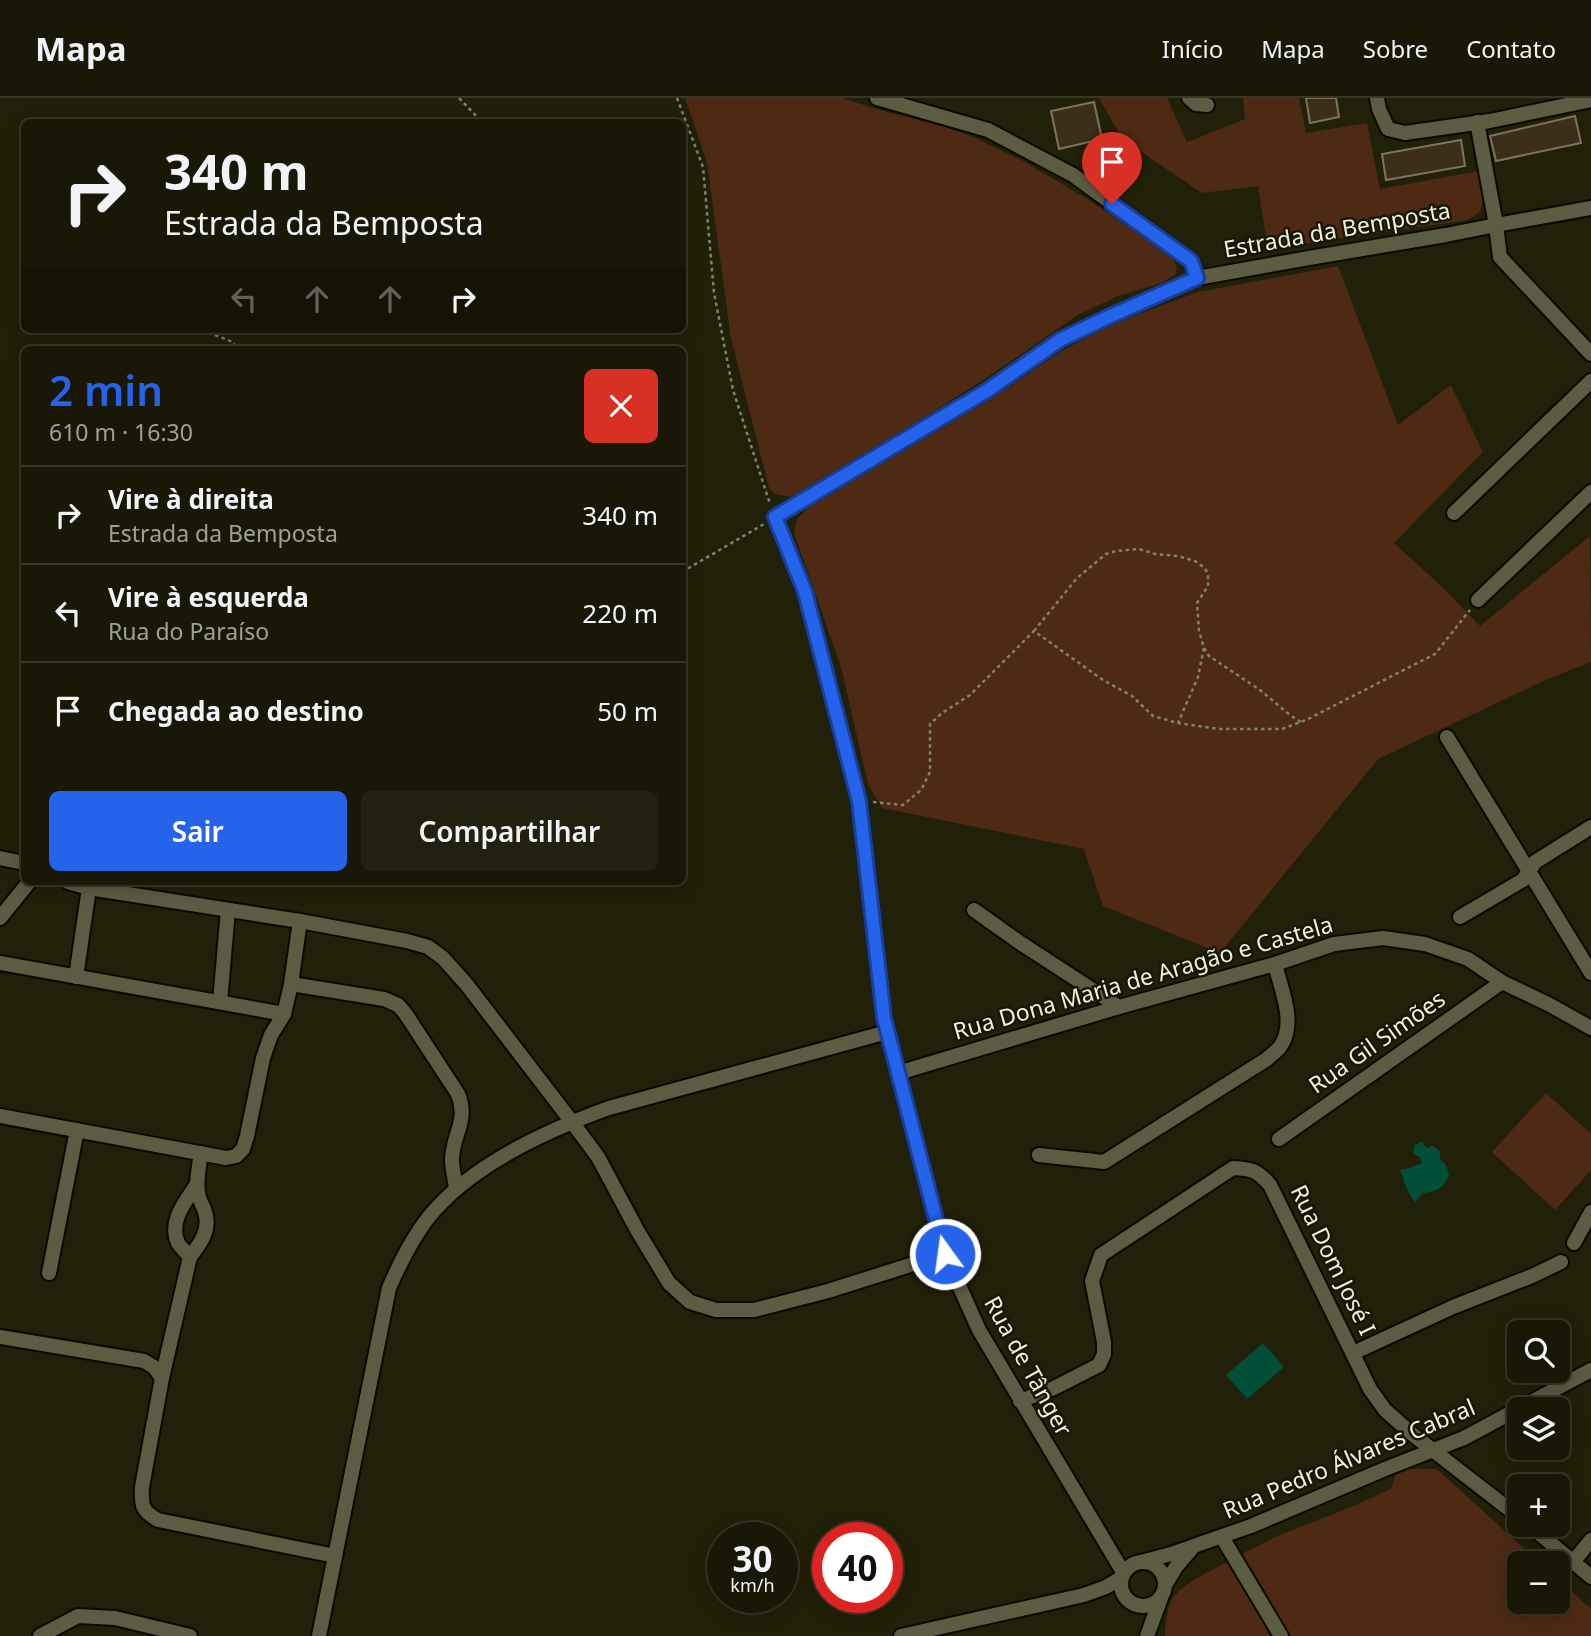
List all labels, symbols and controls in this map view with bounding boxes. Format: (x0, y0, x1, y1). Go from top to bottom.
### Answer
text: Mapa (35, 26, 127, 71)
text: Início (1162, 32, 1223, 65)
text: Mapa (1261, 32, 1325, 65)
text: Sobre (1363, 32, 1428, 65)
text: Contato (1466, 32, 1556, 65)
pin (1082, 132, 1142, 204)
text: 340 m (164, 138, 309, 204)
icon: arrive (1093, 143, 1131, 181)
icon: right (49, 147, 140, 238)
street label: Estrada da Bemposta (1221, 193, 1453, 265)
text: Estrada da Bemposta (164, 201, 484, 244)
icon: left (225, 280, 263, 318)
icon: ahead (298, 280, 336, 318)
icon: ahead (371, 280, 409, 318)
icon: right (444, 280, 482, 318)
text: 2 min (49, 361, 163, 418)
button: close (584, 369, 658, 443)
text: 610 m · 16:30 (49, 416, 193, 448)
text: Vire à direita (108, 481, 274, 517)
icon: right (49, 496, 87, 534)
text: 340 m (582, 497, 658, 533)
text: Estrada da Bemposta (108, 517, 338, 549)
text: Vire à esquerda (108, 579, 309, 615)
icon: left (49, 594, 87, 632)
text: 220 m (582, 595, 658, 631)
text: Rua do Paraíso (108, 615, 269, 647)
icon: arrive (49, 692, 87, 730)
text: Chegada ao destino (108, 693, 364, 729)
text: 50 m (597, 693, 658, 729)
button: Sair (49, 791, 347, 871)
button: Compartilhar (361, 791, 658, 871)
street label: Rua Dona Maria de Aragão e Castela (949, 907, 1336, 1047)
street label: Rua Gil Simões (1302, 982, 1451, 1100)
street label: Rua Dom José I (1284, 1179, 1384, 1340)
position arrow (908, 1217, 982, 1291)
street label: Rua de Tânger (977, 1290, 1081, 1442)
map controls (1507, 1320, 1570, 1614)
button: search (1507, 1320, 1570, 1383)
street label: Rua Pedro Álvares Cabral (1218, 1390, 1480, 1526)
button: layers (1507, 1397, 1570, 1460)
button: + (1507, 1474, 1570, 1537)
speed limit sign: 40 (812, 1522, 903, 1613)
text: 30 (732, 1535, 773, 1582)
button: − (1507, 1551, 1570, 1614)
text: km/h (730, 1573, 775, 1597)

